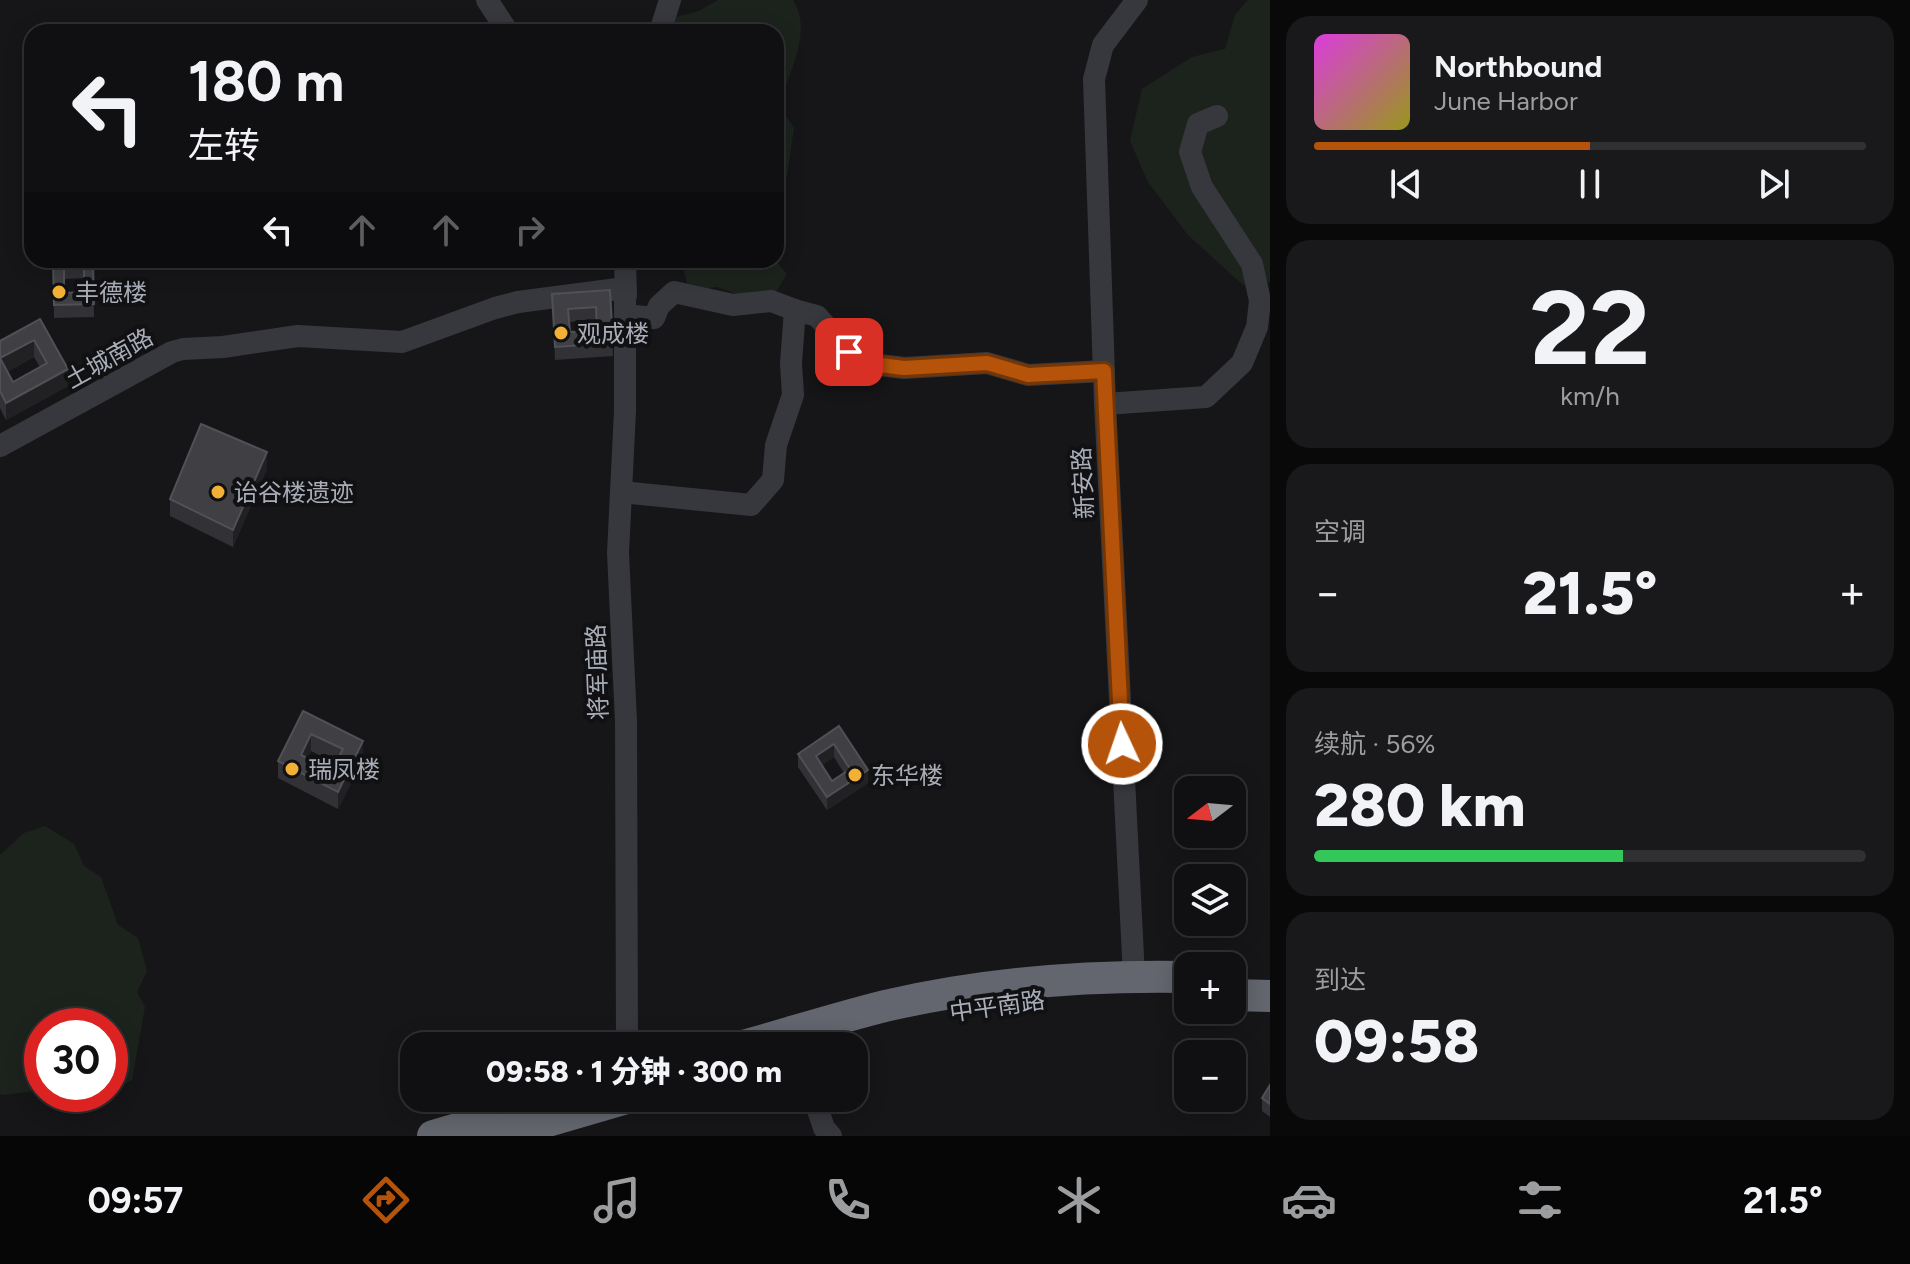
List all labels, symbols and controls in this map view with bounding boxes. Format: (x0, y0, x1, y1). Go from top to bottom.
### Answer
text: 180 m (188, 48, 344, 115)
text: Northbound (1434, 48, 1602, 85)
icon: left (56, 56, 160, 160)
text: June Harbor (1434, 85, 1578, 117)
text: 左转 (188, 124, 260, 167)
icon: previous (1384, 162, 1428, 206)
icon: pause (1568, 162, 1612, 206)
icon: next (1752, 162, 1796, 206)
icon: left (256, 208, 300, 252)
icon: ahead (340, 208, 384, 252)
icon: ahead (424, 208, 468, 252)
icon: right (508, 208, 552, 252)
text: 22 (1530, 265, 1650, 390)
place label: 丰德楼 (75, 278, 147, 307)
marker: 丰德楼 (50, 283, 68, 301)
pin (815, 318, 883, 386)
place label: 观成楼 (577, 319, 649, 348)
street label: 土城南路 (60, 322, 158, 394)
marker: 观成楼 (552, 324, 570, 342)
icon: arrive (827, 330, 871, 374)
text: km/h (1560, 380, 1620, 412)
street label: 新安路 (1067, 446, 1099, 520)
place label: 诒谷楼遗迹 (234, 478, 354, 507)
marker: 诒谷楼遗迹 (209, 483, 227, 501)
text: 空调 (1314, 516, 1366, 548)
text: 21.5° (1523, 557, 1657, 629)
text: − (1314, 566, 1341, 619)
text: + (1839, 566, 1866, 619)
street label: 将军庙路 (581, 624, 613, 720)
position arrow (1080, 702, 1164, 786)
text: 续航 · 56% (1314, 728, 1436, 760)
place label: 瑞凤楼 (308, 755, 380, 784)
marker: 瑞凤楼 (283, 760, 301, 778)
place label: 东华楼 (871, 761, 943, 790)
marker: 东华楼 (846, 766, 864, 784)
text: 280 km (1314, 769, 1526, 841)
north arrow (1174, 776, 1246, 848)
map controls (1174, 776, 1246, 1112)
button: layers (1174, 864, 1246, 936)
button: + (1174, 952, 1246, 1024)
text: 到达 (1314, 964, 1366, 996)
street label: 中平南路 (947, 985, 1047, 1027)
text: 09:58 (1314, 1005, 1479, 1077)
speed limit sign: 30 (24, 1008, 128, 1112)
button: − (1174, 1040, 1246, 1112)
text: 09:58 · 1 分钟 · 300 m (486, 1053, 782, 1090)
icon: directions (358, 1172, 414, 1228)
icon: music (589, 1172, 645, 1228)
icon: phone (820, 1172, 876, 1228)
icon: climate (1051, 1172, 1107, 1228)
icon: car (1281, 1172, 1337, 1228)
icon: filters (1512, 1172, 1568, 1228)
text: 09:57 (87, 1179, 183, 1222)
text: 21.5° (1743, 1179, 1823, 1222)

